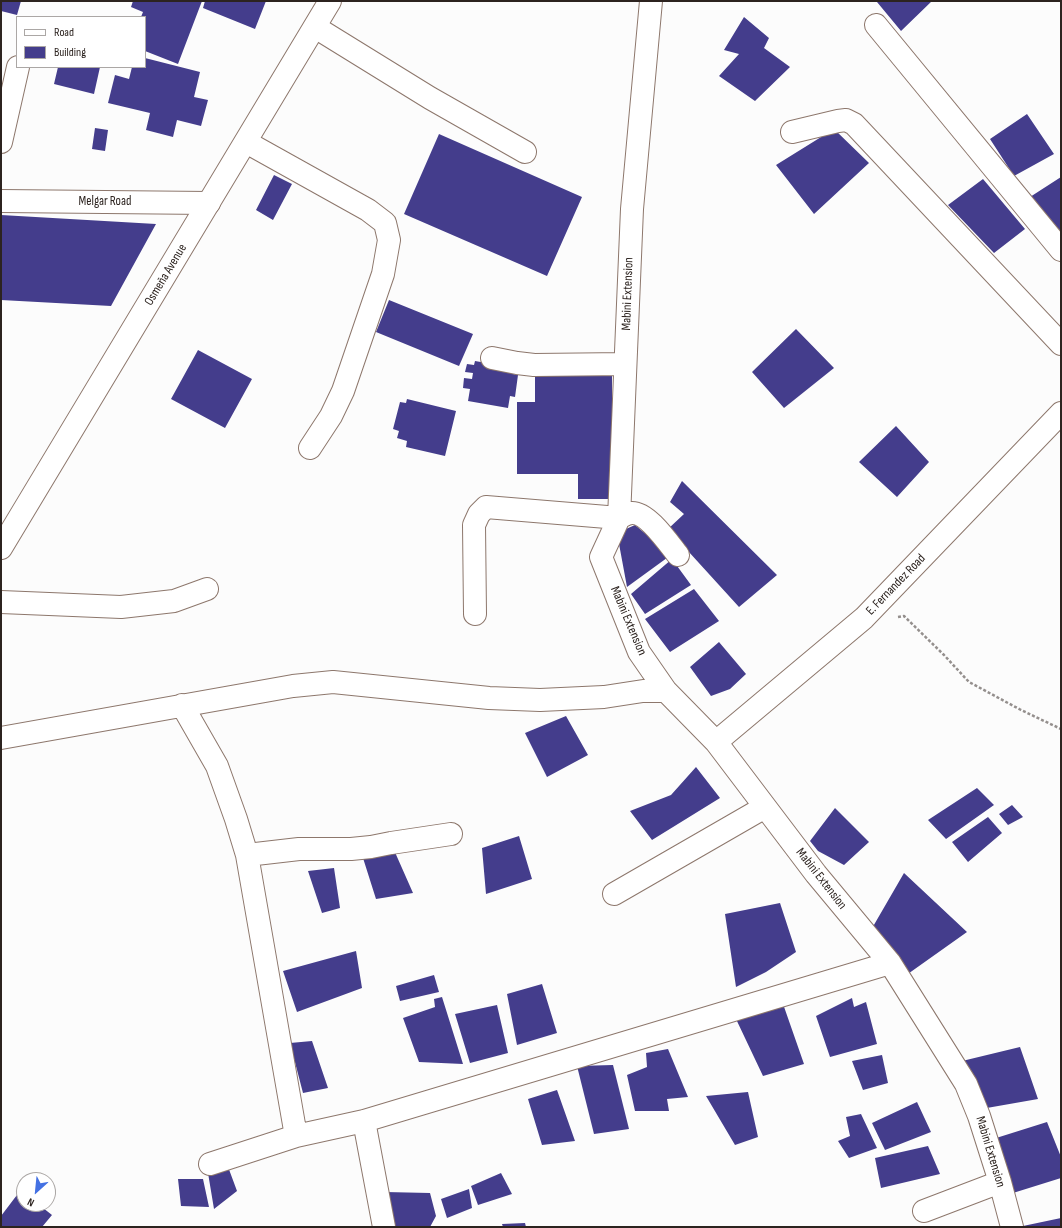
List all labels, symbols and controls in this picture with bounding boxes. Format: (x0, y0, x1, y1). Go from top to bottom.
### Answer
legend (16, 16, 146, 68)
text: Road (54, 25, 74, 40)
text: Building (54, 45, 86, 60)
street label: Melgar Road (79, 194, 131, 210)
street label: Osmeña Avenue (142, 241, 190, 309)
street label: Mabini Extension (619, 257, 637, 331)
street label: E. Fernandez Road (863, 551, 929, 619)
street label: Mabini Extension (606, 584, 650, 658)
street label: Mabini Extension (792, 845, 850, 913)
street label: Mabini Extension (972, 1115, 1008, 1189)
north arrow (16, 1172, 56, 1212)
text: N (25, 1195, 36, 1209)

